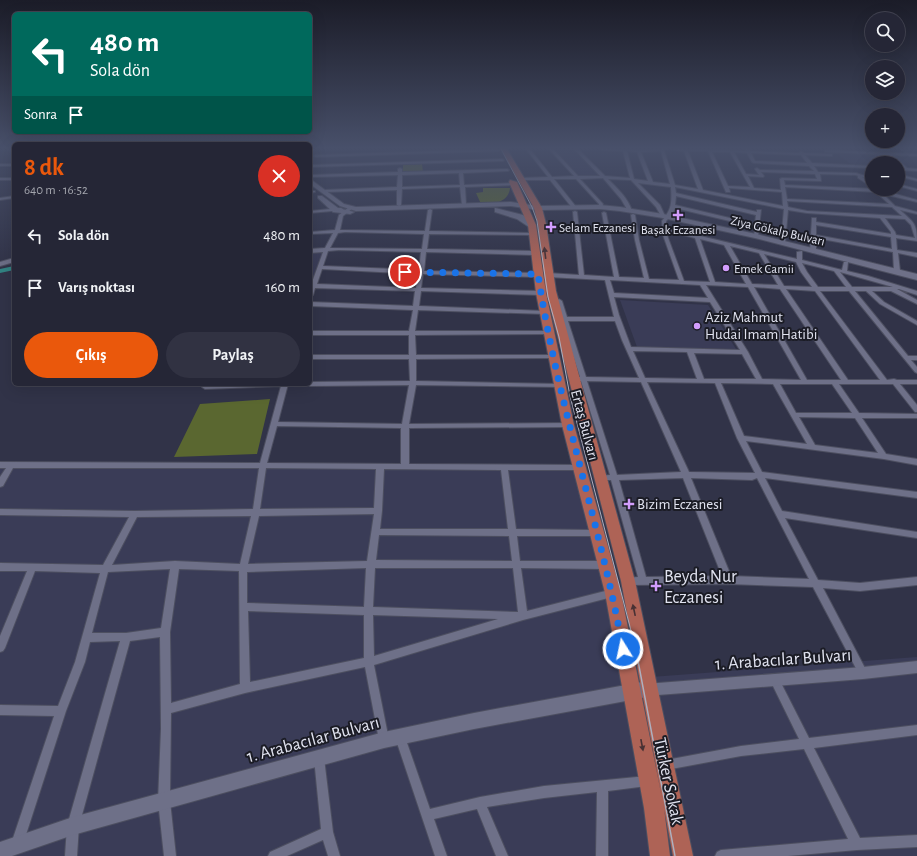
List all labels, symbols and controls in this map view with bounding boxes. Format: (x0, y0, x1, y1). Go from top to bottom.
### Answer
map controls (865, 12, 905, 196)
button: search (865, 12, 905, 52)
icon: left (24, 28, 76, 80)
text: 480 m (90, 29, 159, 57)
button: layers (865, 60, 905, 100)
text: Sola dön (90, 62, 150, 80)
icon: arrive (65, 104, 87, 126)
text: Sonra (24, 107, 57, 122)
button: + (865, 108, 905, 148)
button: close (258, 155, 300, 197)
text: 8 dk (24, 156, 64, 180)
button: − (865, 156, 905, 196)
text: 640 m · 16:52 (24, 184, 88, 197)
marker: Başak Eczanesi (673, 210, 683, 220)
street label: Ziya Gökalp Bulvarı (729, 214, 826, 249)
marker: Selam Eczanesi (546, 222, 556, 232)
place label: Selam Eczanesi (559, 222, 635, 235)
place label: Başak Eczanesi (641, 224, 715, 237)
icon: left (24, 225, 46, 247)
text: Sola dön (58, 228, 109, 243)
text: 480 m (263, 228, 300, 243)
one-way arrow (542, 247, 548, 259)
pin (388, 255, 422, 289)
icon: arrive (394, 261, 416, 283)
marker: Emek Camii (721, 263, 731, 273)
place label: Emek Camii (734, 263, 794, 276)
icon: arrive (24, 277, 46, 299)
text: Varış noktası (58, 280, 135, 295)
text: 160 m (265, 280, 300, 295)
place label: Aziz Mahmut Hudai Imam Hatibi (705, 310, 817, 342)
marker: Aziz Mahmut Hudai Imam Hatibi (692, 321, 702, 331)
button: Çıkış (24, 332, 158, 378)
button: Paylaş (166, 332, 300, 378)
street label: Ertaş Bulvarı (568, 388, 601, 462)
place label: Bizim Eczanesi (637, 497, 722, 512)
marker: Bizim Eczanesi (624, 499, 634, 509)
place label: Beyda Nur Eczanesi (664, 568, 737, 607)
marker: Beyda Nur Eczanesi (651, 581, 661, 591)
one-way arrow (631, 604, 637, 616)
position arrow (602, 628, 644, 670)
street label: 1. Arabacılar Bulvarı (714, 646, 852, 674)
street label: 1. Arabacılar Bulvarı (245, 714, 382, 766)
street label: Türker Sokak (650, 736, 686, 827)
one-way arrow (639, 739, 645, 751)

